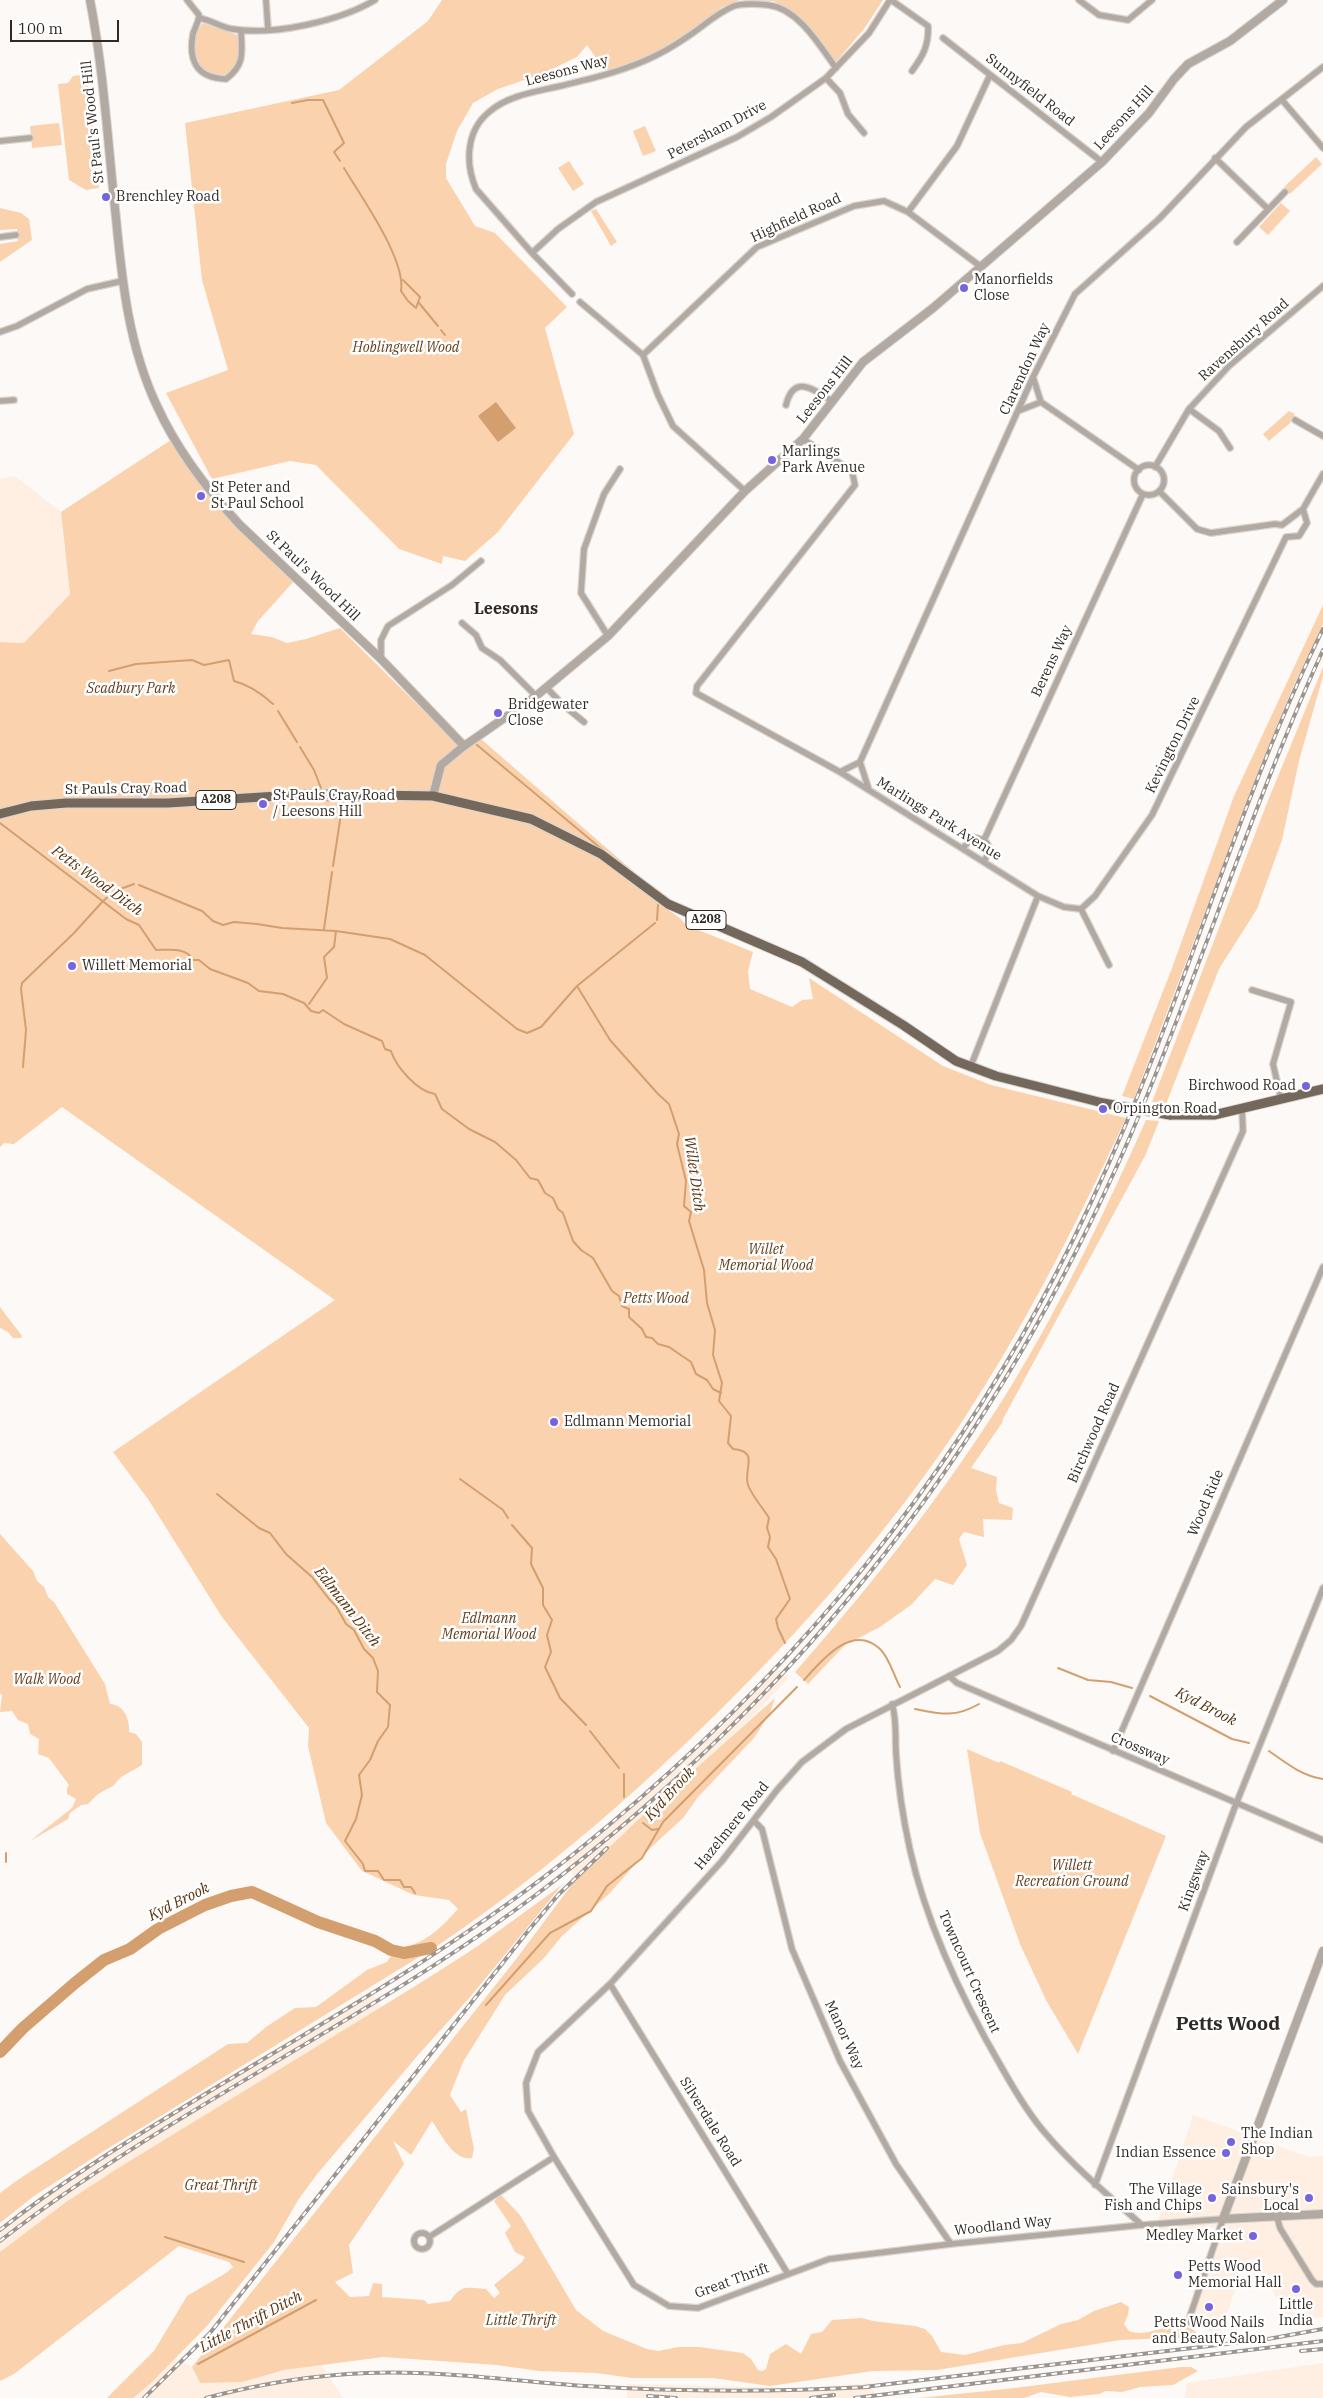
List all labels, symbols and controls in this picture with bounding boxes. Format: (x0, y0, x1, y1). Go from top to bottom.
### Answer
scale bar (12, 10, 121, 42)
text: 100 m (18, 19, 63, 38)
street label: Sunnyfield Road (982, 50, 1078, 130)
street label: Leesons Way (524, 52, 610, 90)
street label: St Paul's Wood Hill (78, 60, 108, 184)
street label: Leesons Hill (1091, 82, 1157, 154)
street label: Petersham Drive (665, 97, 769, 163)
place label: Brenchley Road (116, 189, 220, 205)
street label: Highfield Road (748, 190, 844, 246)
marker: Brenchley Road (100, 191, 112, 203)
place label: Manorfields Close (974, 272, 1053, 304)
marker: Manorfields Close (958, 282, 970, 294)
street label: Ravensbury Road (1196, 295, 1292, 385)
street label: Clarendon Way (996, 320, 1054, 418)
park label: Hoblingwell Wood (353, 340, 459, 356)
street label: Leesons Hill (793, 353, 857, 427)
place label: Marlings Park Avenue (782, 444, 865, 477)
marker: Marlings Park Avenue (766, 454, 778, 466)
place label: St Peter and St Paul School (211, 480, 304, 512)
marker: St Peter and St Paul School (195, 490, 207, 502)
street label: St Paul's Wood Hill (263, 527, 363, 625)
district label: Leesons (474, 599, 538, 619)
street label: Berens Way (1028, 622, 1076, 700)
park label: Scadbury Park (87, 681, 175, 697)
street label: Kevington Drive (1142, 694, 1204, 796)
place label: Bridgewater Close (508, 697, 588, 730)
marker: Bridgewater Close (492, 707, 504, 719)
street label: Marlings Park Avenue (873, 774, 1005, 864)
street label: St Pauls Cray Road (65, 780, 187, 798)
place label: St Pauls Cray Road / Leesons Hill (273, 788, 395, 820)
road number: A208 (196, 790, 236, 810)
marker: St Pauls Cray Road / Leesons Hill (257, 798, 269, 810)
water label: Petts Wood Ditch (48, 842, 146, 920)
road number: A208 (686, 910, 726, 930)
place label: Willett Memorial (82, 958, 192, 974)
marker: Willett Memorial (66, 960, 78, 972)
place label: Birchwood Road (1188, 1078, 1296, 1094)
marker: Birchwood Road (1300, 1080, 1312, 1092)
place label: Orpington Road (1113, 1101, 1217, 1117)
marker: Orpington Road (1097, 1103, 1109, 1115)
water label: Willet Ditch (680, 1135, 708, 1213)
park label: Willet Memorial Wood (719, 1242, 813, 1274)
park label: Petts Wood (623, 1291, 689, 1307)
street label: Birchwood Road (1064, 1380, 1124, 1486)
place label: Edlmann Memorial (564, 1414, 691, 1430)
marker: Edlmann Memorial (548, 1416, 560, 1428)
street label: Wood Ride (1184, 1467, 1228, 1539)
water label: Edlmann Ditch (310, 1563, 384, 1651)
park label: Edlmann Memorial Wood (442, 1611, 536, 1644)
park label: Walk Wood (13, 1672, 81, 1688)
water label: Kyd Brook (1172, 1684, 1240, 1730)
street label: Crossway (1108, 1729, 1172, 1769)
water label: Kyd Brook (641, 1763, 699, 1825)
street label: Hazelmere Road (691, 1779, 773, 1873)
street label: Kingsway (1175, 1848, 1213, 1914)
park label: Willett Recreation Ground (1015, 1858, 1129, 1890)
water label: Kyd Brook (145, 1879, 213, 1925)
street label: Towncourt Crescent (934, 1908, 1004, 2036)
street label: Manor Way (821, 1998, 867, 2072)
district label: Petts Wood (1176, 2014, 1280, 2036)
street label: Silverdale Road (676, 2074, 744, 2170)
place label: The Indian Shop (1241, 2126, 1313, 2158)
marker: The Indian Shop (1225, 2136, 1237, 2148)
place label: Indian Essence (1116, 2145, 1216, 2161)
marker: Indian Essence (1220, 2147, 1232, 2159)
park label: Great Thrift (185, 2178, 257, 2194)
place label: The Village Fish and Chips (1104, 2182, 1202, 2214)
place label: Sainsbury's Local (1221, 2182, 1299, 2214)
marker: The Village Fish and Chips (1206, 2192, 1218, 2204)
marker: Sainsbury's Local (1303, 2192, 1315, 2204)
street label: Woodland Way (954, 2213, 1052, 2239)
place label: Medley Market (1146, 2228, 1243, 2244)
marker: Medley Market (1247, 2230, 1259, 2242)
place label: Petts Wood Memorial Hall (1188, 2259, 1282, 2292)
street label: Great Thrift (693, 2260, 771, 2302)
marker: Petts Wood Memorial Hall (1172, 2269, 1184, 2281)
marker: Little India (1290, 2283, 1302, 2295)
water label: Little Thrift Ditch (197, 2287, 305, 2357)
place label: Little India (1279, 2297, 1313, 2330)
marker: Petts Wood Nails and Beauty Salon (1203, 2301, 1215, 2313)
park label: Little Thrift (486, 2313, 556, 2329)
place label: Petts Wood Nails and Beauty Salon (1152, 2315, 1266, 2348)

